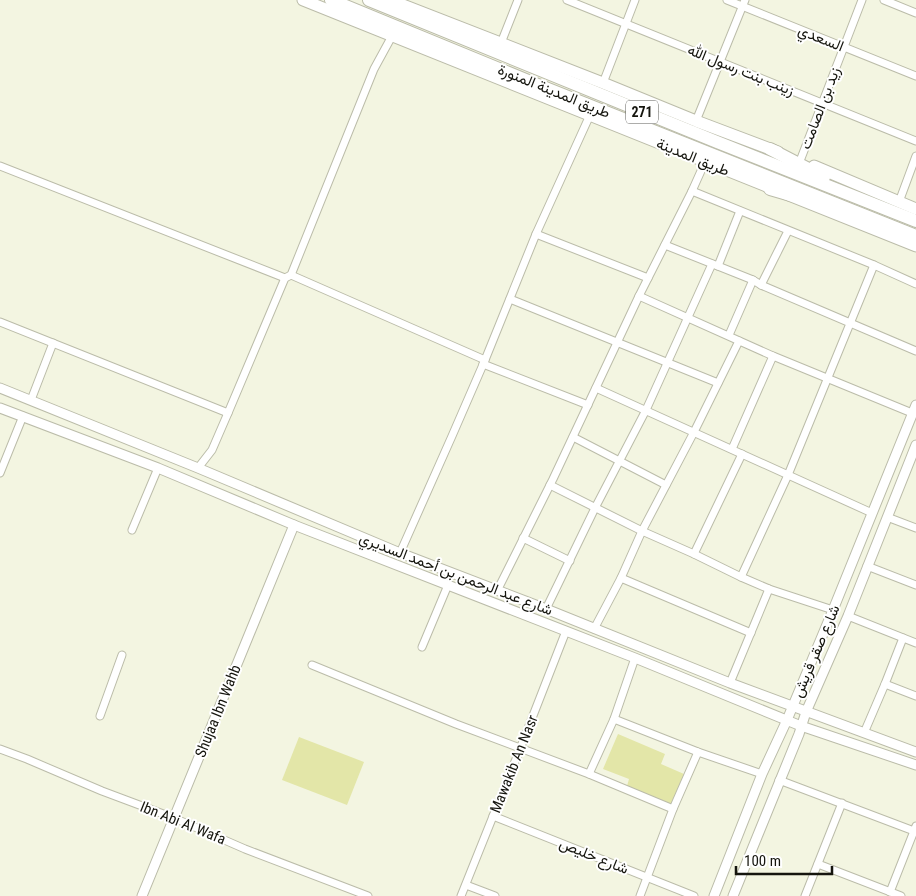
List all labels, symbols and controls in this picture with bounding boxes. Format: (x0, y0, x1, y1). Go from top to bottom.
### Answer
street label: السعدي (794, 21, 846, 59)
street label: زينب بنت رسول الله (685, 40, 797, 100)
street label: طريق المدينة المنورة (495, 60, 613, 123)
street label: زيد بن الصامت (796, 64, 845, 152)
road number: 271 (626, 100, 658, 124)
street label: طريق المدينة (653, 134, 732, 181)
street label: شارع عبد الرحمن بن أحمد السديري (355, 529, 555, 623)
street label: شارع صقر قريش (788, 602, 845, 701)
street label: Shujaa Ibn Wahb (191, 662, 245, 760)
street label: Mawakib An Nasr (486, 712, 542, 815)
street label: Ibn Abi Al Wafa (138, 798, 228, 848)
street label: شارع خليص (556, 834, 631, 880)
scale bar (736, 844, 832, 876)
text: 100 m (744, 852, 781, 870)

